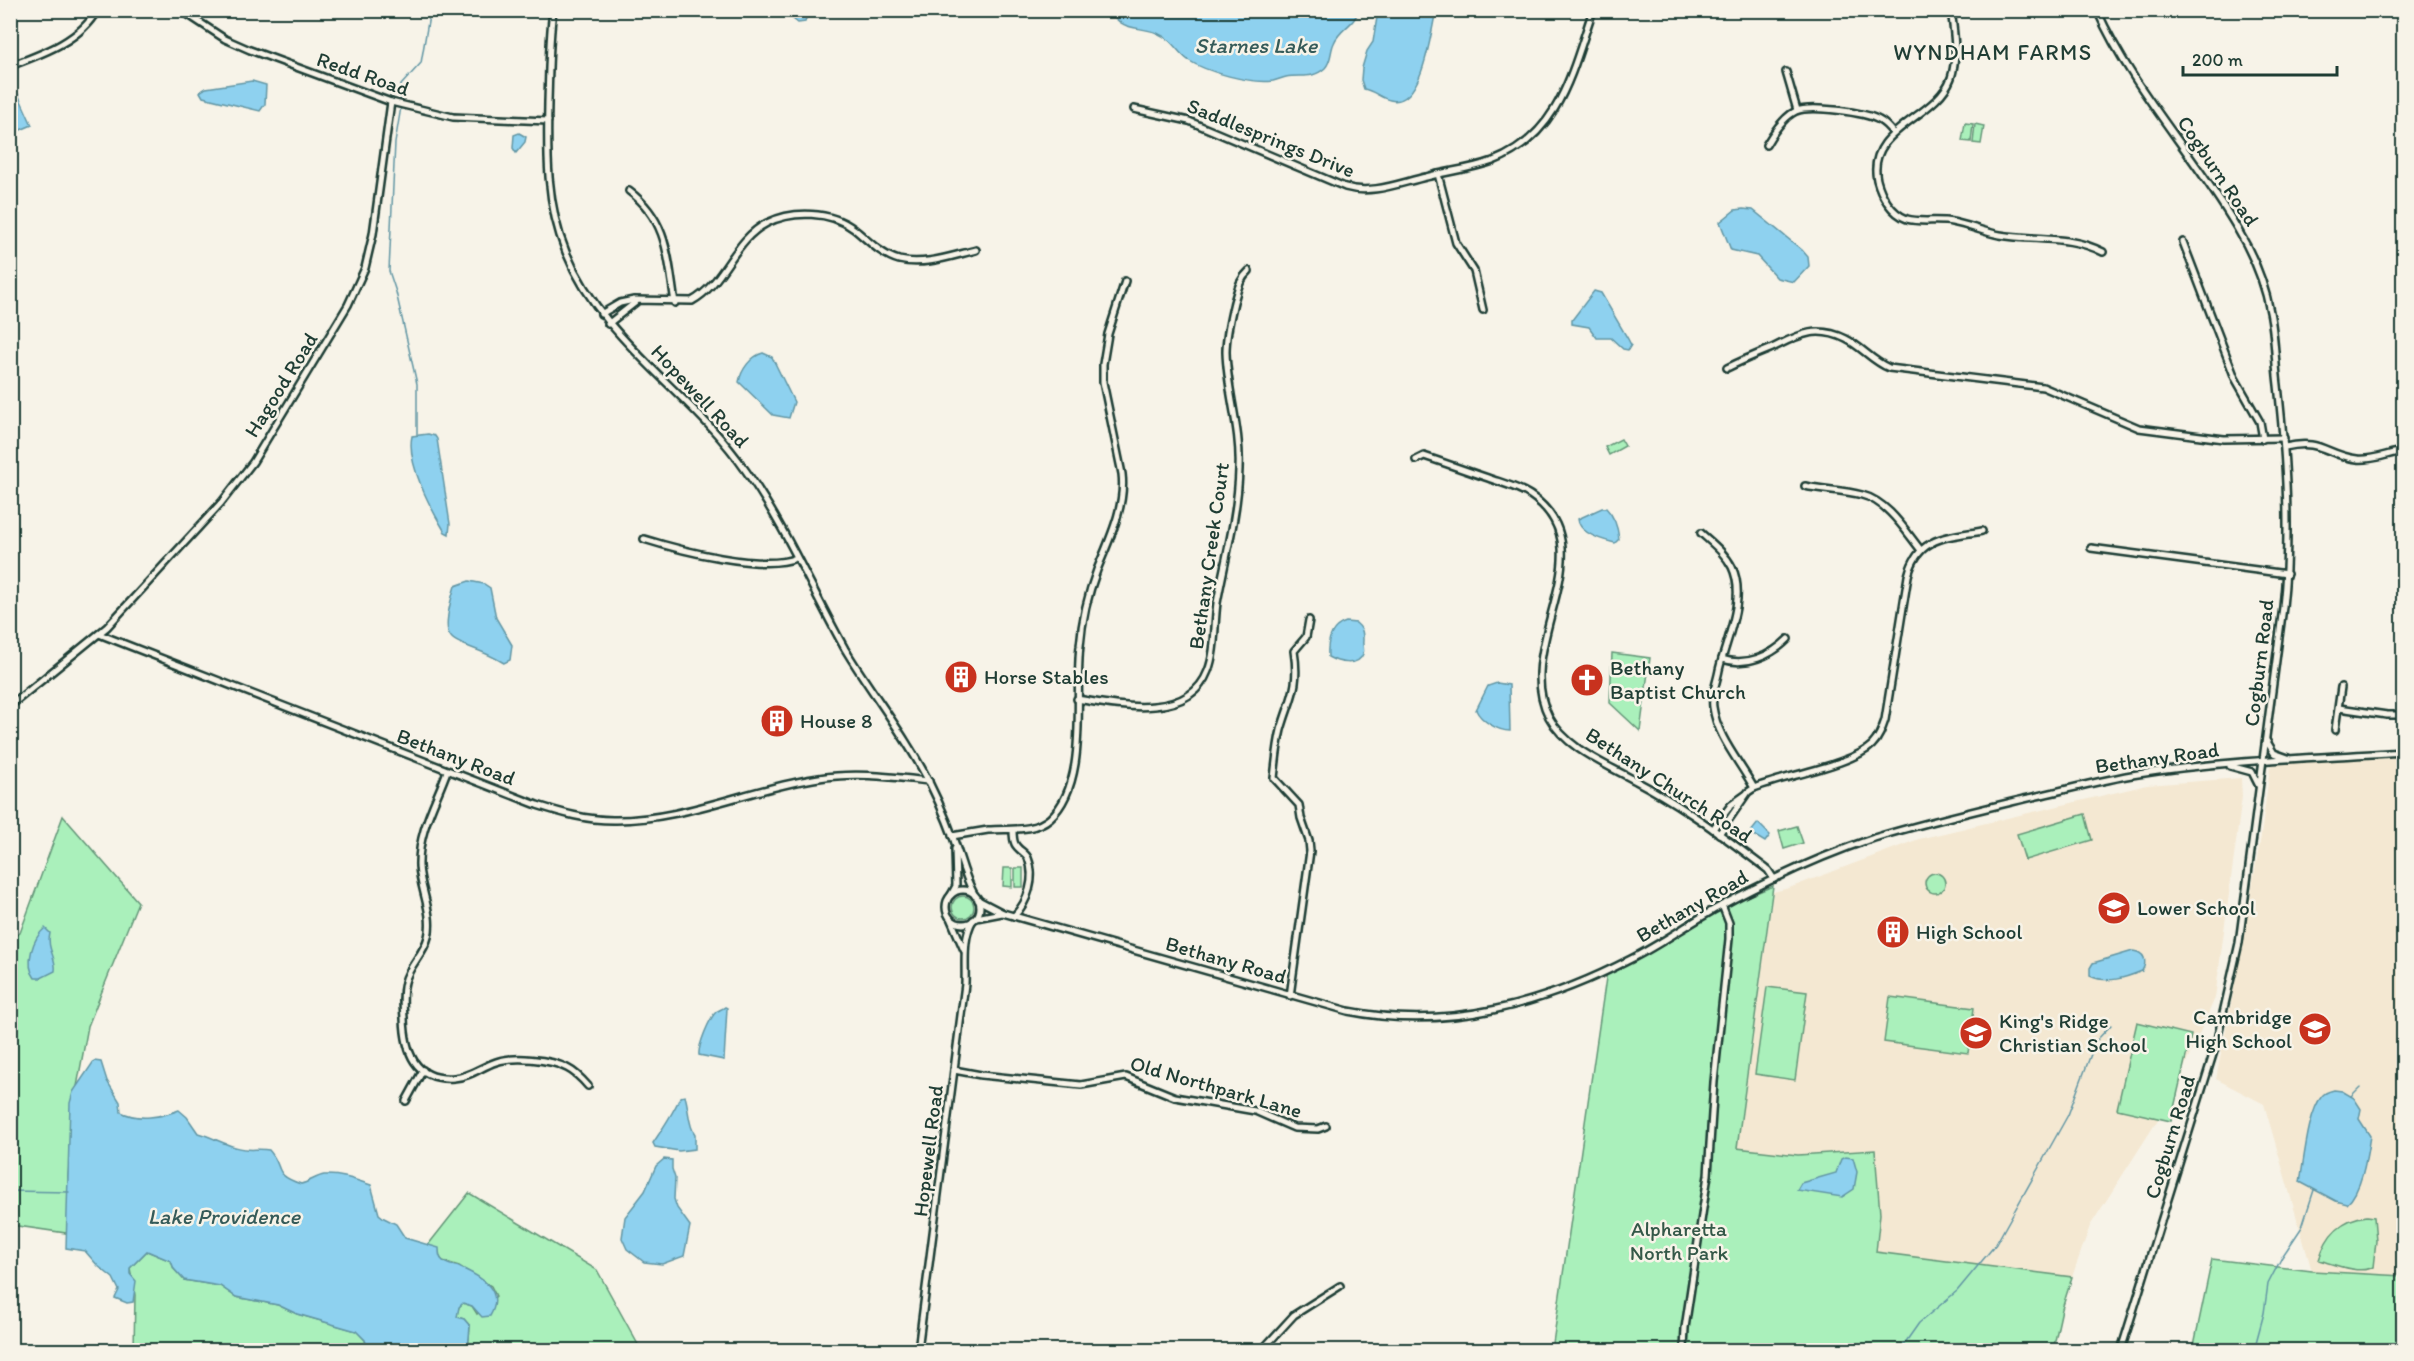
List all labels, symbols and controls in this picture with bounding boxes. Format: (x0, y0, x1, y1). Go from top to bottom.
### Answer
water label: Starnes Lake (1195, 32, 1319, 59)
district label: WYNDHAM FARMS (1893, 39, 2093, 66)
scale bar (2183, 39, 2338, 77)
street label: Redd Road (314, 46, 413, 101)
text: 200 m (2192, 49, 2243, 71)
street label: Saddlesprings Drive (1184, 92, 1359, 183)
street label: Cogburn Road (2172, 111, 2265, 231)
street label: Hagood Road (239, 327, 323, 442)
street label: Hopewell Road (646, 339, 755, 453)
street label: Bethany Creek Court (1183, 461, 1234, 651)
street label: Cogburn Road (2238, 598, 2279, 728)
place label: Bethany Baptist Church (1610, 655, 1746, 704)
building icon: Horse Stables (943, 659, 979, 695)
church icon: Bethany Baptist Church (1569, 662, 1605, 698)
place label: Horse Stables (984, 664, 1109, 689)
building icon: House 8 (759, 703, 795, 739)
place label: House 8 (800, 708, 872, 733)
street label: Bethany Church Road (1581, 721, 1758, 848)
street label: Bethany Road (394, 723, 519, 791)
street label: Bethany Road (2094, 736, 2220, 779)
street label: Bethany Road (1632, 864, 1752, 948)
school or university icon: Lower School (2096, 890, 2132, 926)
place label: Lower School (2137, 895, 2256, 920)
building icon: High School (1875, 914, 1911, 950)
place label: High School (1916, 919, 2023, 944)
street label: Bethany Road (1163, 930, 1289, 989)
place label: Cambridge High School (2186, 1004, 2292, 1053)
place label: King's Ridge Christian School (1999, 1008, 2147, 1057)
school or university icon: Cambridge High School (2297, 1011, 2333, 1047)
school or university icon: King's Ridge Christian School (1958, 1015, 1994, 1051)
street label: Old Northpark Lane (1127, 1050, 1305, 1123)
street label: Cogburn Road (2139, 1072, 2200, 1202)
street label: Hopewell Road (907, 1084, 948, 1218)
water label: Lake Providence (148, 1203, 302, 1230)
park label: Alpharetta North Park (1630, 1216, 1728, 1265)

